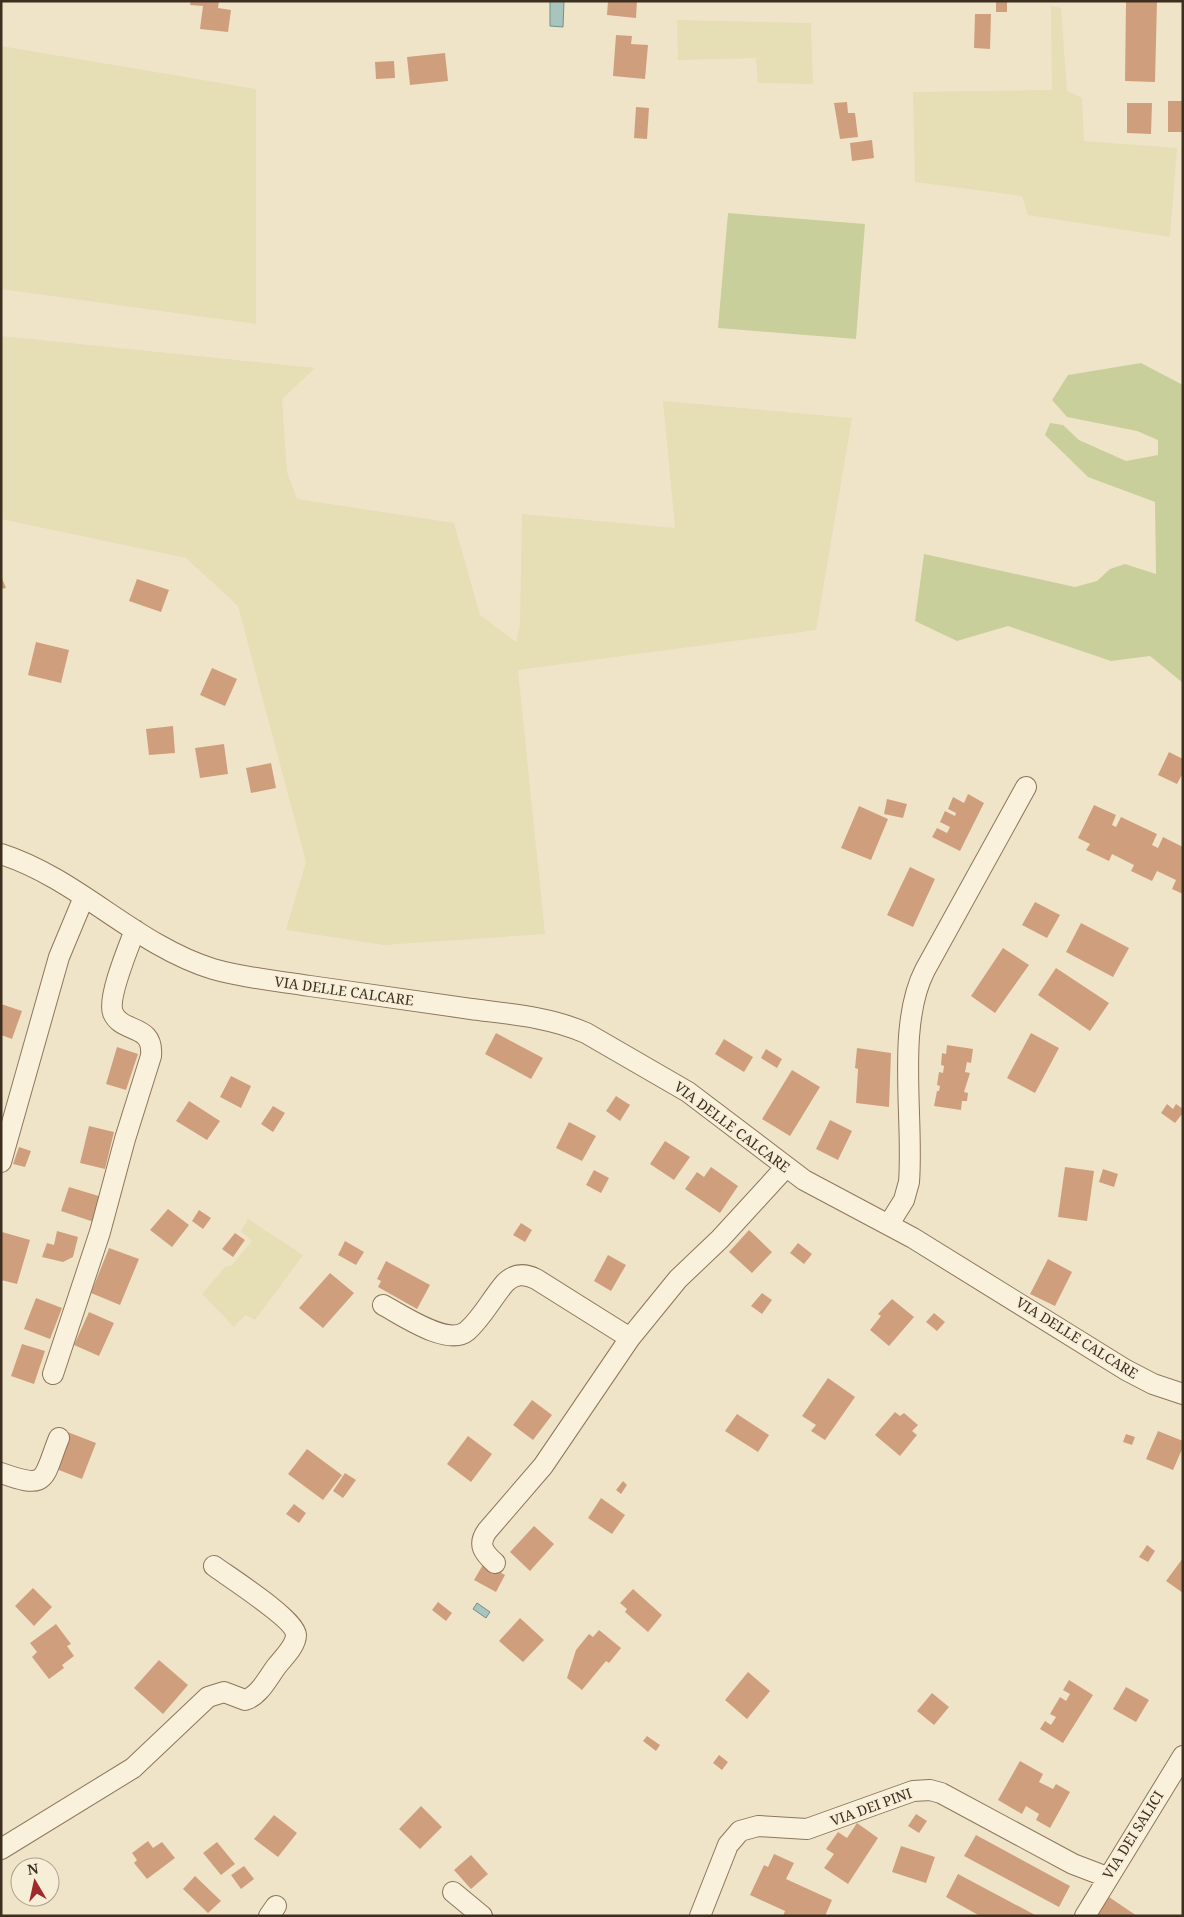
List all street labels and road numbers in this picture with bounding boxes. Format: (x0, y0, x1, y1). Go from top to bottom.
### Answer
street label: VIA DELLE CALCARE (273, 971, 415, 1010)
street label: VIA DELLE CALCARE (671, 1077, 794, 1177)
street label: VIA DELLE CALCARE (1013, 1292, 1142, 1383)
street label: VIA DEI PINI (828, 1783, 914, 1830)
street label: VIA DEI SALICI (1098, 1787, 1167, 1882)

